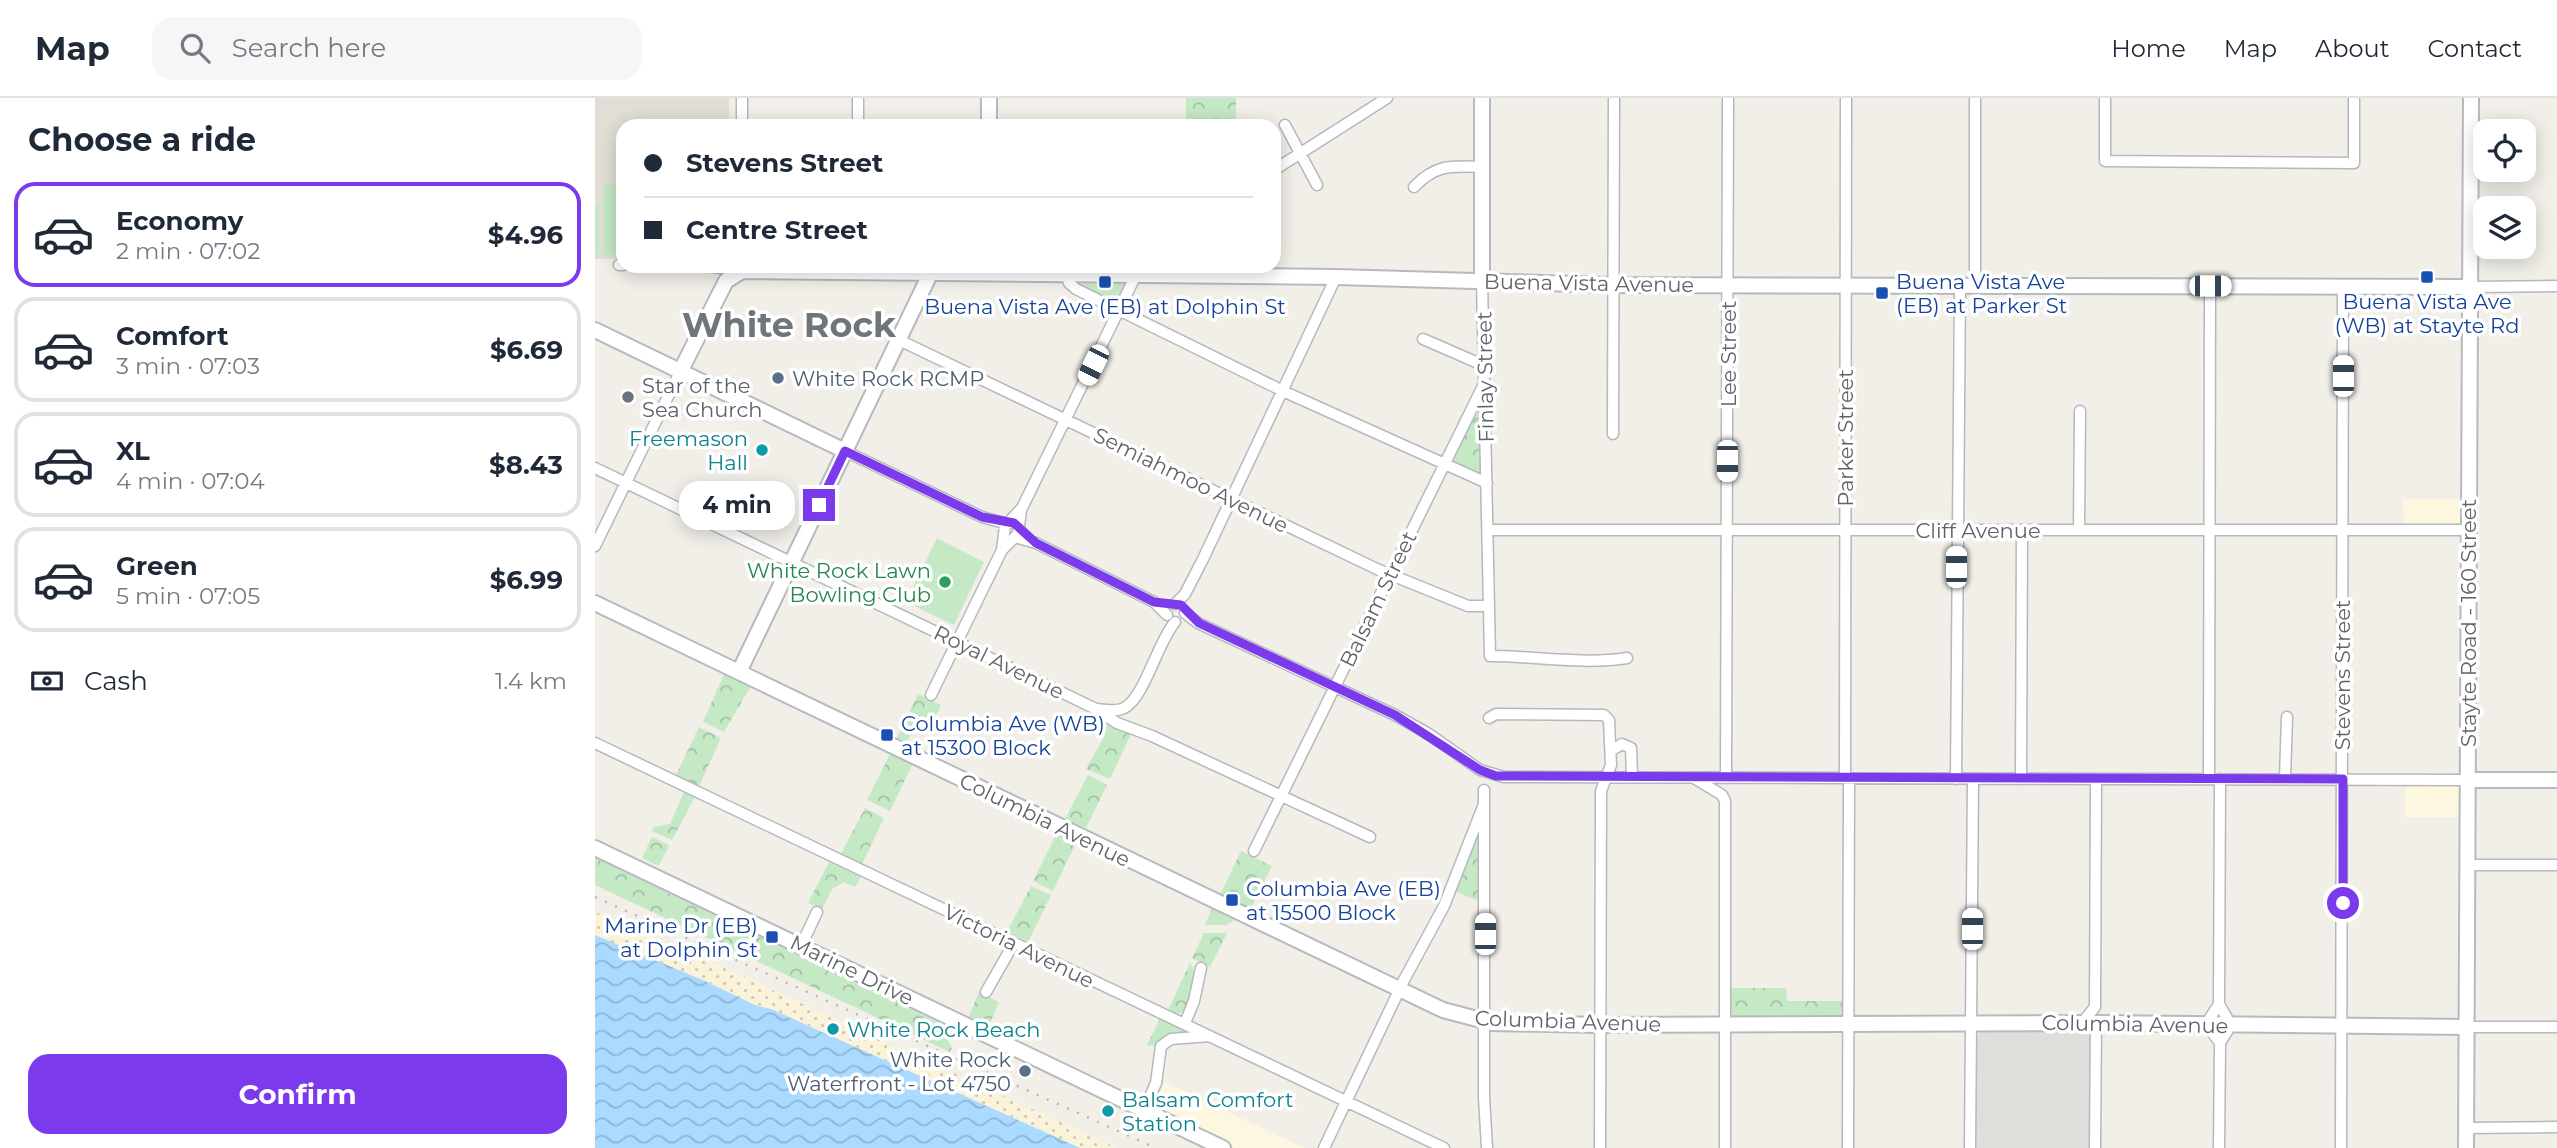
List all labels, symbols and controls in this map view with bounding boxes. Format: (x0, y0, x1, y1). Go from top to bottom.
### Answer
search box (152, 17, 642, 80)
text: Map (35, 28, 110, 68)
icon: search (176, 29, 214, 67)
text: Search here (232, 32, 386, 64)
text: Home (2111, 34, 2186, 63)
text: Map (2224, 34, 2277, 63)
text: About (2315, 34, 2389, 63)
text: Contact (2427, 34, 2522, 63)
map controls (2473, 119, 2536, 259)
button: locate (2473, 119, 2536, 182)
text: Choose a ride (28, 120, 256, 159)
text: Stevens Street (686, 147, 883, 179)
button: layers (2473, 196, 2536, 259)
icon: car (32, 203, 95, 266)
text: Economy (116, 205, 243, 237)
text: Centre Street (686, 214, 868, 246)
text: $4.96 (488, 219, 563, 251)
text: 2 min · 07:02 (116, 237, 260, 265)
street label: Buena Vista Avenue (1484, 269, 1694, 297)
place label: Buena Vista Ave (EB) at Parker St (1896, 269, 2067, 318)
marker: Buena Vista Ave (WB) at Stayte Rd (2419, 269, 2435, 285)
marker: Buena Vista Ave (EB) at Dolphin St (1097, 274, 1113, 290)
car (2190, 276, 2232, 297)
marker: Buena Vista Ave (EB) at Parker St (1874, 285, 1890, 301)
place label: Buena Vista Ave (WB) at Stayte Rd (2335, 289, 2519, 338)
place label: Buena Vista Ave (EB) at Dolphin St (924, 294, 1286, 319)
street label: Lee Street (1716, 301, 1741, 407)
district label: White Rock (682, 303, 897, 346)
street label: Finlay Street (1471, 311, 1499, 443)
icon: car (32, 318, 95, 381)
text: Comfort (116, 320, 228, 352)
text: $6.69 (490, 334, 563, 366)
car (1075, 342, 1112, 388)
text: 3 min · 07:03 (116, 352, 260, 380)
car (2333, 355, 2354, 397)
place label: White Rock RCMP (792, 366, 984, 391)
street label: Parker Street (1833, 369, 1858, 507)
marker: White Rock RCMP (770, 370, 786, 386)
place label: Star of the Sea Church (642, 373, 762, 422)
marker: Star of the Sea Church (620, 389, 636, 405)
street label: Semiahmoo Avenue (1090, 422, 1292, 538)
place label: Freemason Hall (629, 426, 748, 475)
icon: car (32, 433, 95, 496)
text: XL (116, 435, 150, 467)
car (1717, 440, 1738, 482)
marker: Freemason Hall (754, 442, 770, 458)
text: $8.43 (489, 449, 563, 481)
text: 4 min · 07:04 (116, 467, 265, 495)
callout: 4 min (679, 480, 795, 530)
route end (803, 489, 835, 521)
text: 4 min (702, 491, 772, 519)
street label: Stayte Road - 160 Street (2456, 499, 2481, 747)
street label: Cliff Avenue (1915, 518, 2041, 543)
street label: Balsam Street (1334, 527, 1422, 671)
car (1946, 546, 1967, 588)
icon: car (32, 548, 95, 611)
text: Green (116, 550, 198, 582)
place label: White Rock Lawn Bowling Club (747, 558, 931, 607)
text: $6.99 (490, 564, 563, 596)
marker: White Rock Lawn Bowling Club (937, 574, 953, 590)
text: 5 min · 07:05 (116, 582, 260, 610)
street label: Stevens Street (2330, 600, 2355, 750)
street label: Royal Avenue (930, 620, 1068, 704)
icon: cash (28, 662, 66, 700)
text: Cash (84, 665, 148, 697)
text: 1.4 km (495, 667, 567, 695)
place label: Columbia Ave (WB) at 15300 Block (901, 711, 1105, 760)
marker: Columbia Ave (WB) at 15300 Block (879, 727, 895, 743)
street label: Columbia Avenue (956, 768, 1134, 872)
place label: Columbia Ave (EB) at 15500 Block (1246, 876, 1441, 925)
route start (2327, 887, 2359, 919)
marker: Columbia Ave (EB) at 15500 Block (1224, 892, 1240, 908)
street label: Victoria Avenue (940, 899, 1098, 993)
car (1962, 908, 1983, 950)
place label: Marine Dr (EB) at Dolphin St (604, 913, 758, 962)
car (1475, 913, 1496, 955)
marker: Marine Dr (EB) at Dolphin St (764, 929, 780, 945)
street label: Marine Drive (786, 929, 918, 1011)
street label: Columbia Avenue (1474, 1005, 1662, 1037)
street label: Columbia Avenue (2041, 1010, 2229, 1038)
place label: White Rock Beach (847, 1017, 1040, 1042)
marker: White Rock Beach (825, 1021, 841, 1037)
place label: White Rock Waterfront - Lot 4750 (787, 1047, 1011, 1096)
button: Confirm (28, 1054, 567, 1134)
marker: White Rock Waterfront - Lot 4750 (1017, 1063, 1033, 1079)
place label: Balsam Comfort Station (1122, 1087, 1294, 1136)
marker: Balsam Comfort Station (1100, 1103, 1116, 1119)

